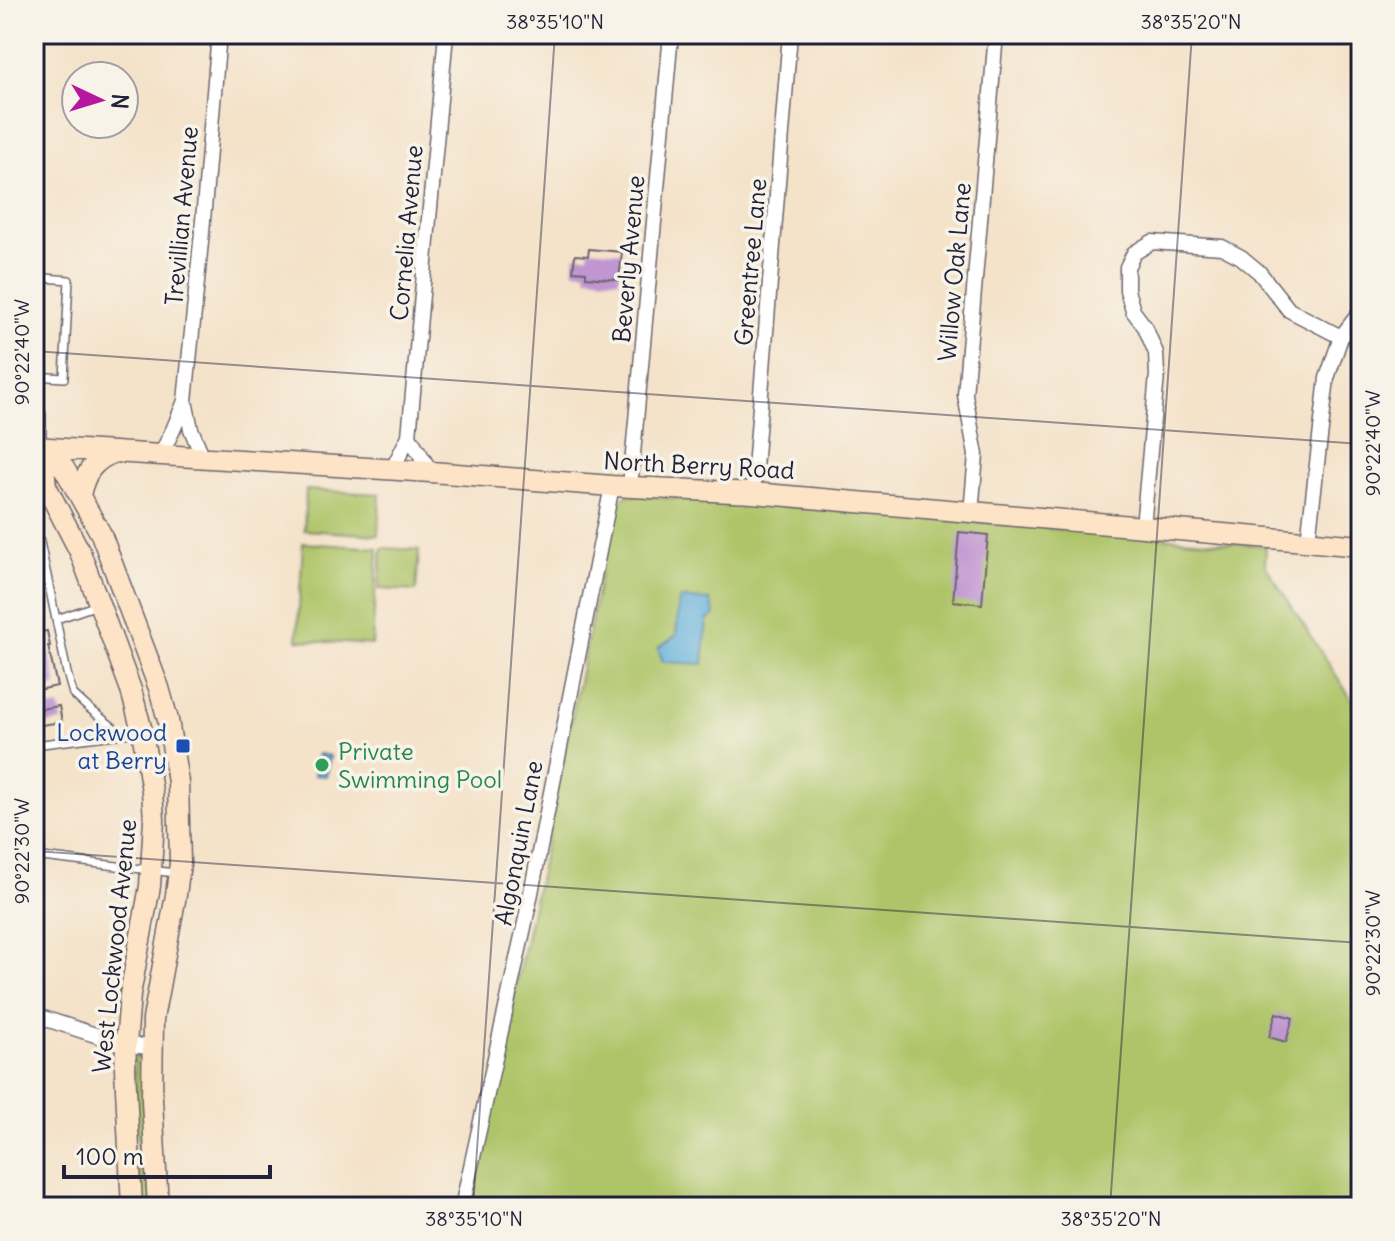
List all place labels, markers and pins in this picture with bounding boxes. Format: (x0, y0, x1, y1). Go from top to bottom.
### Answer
place label: Lockwood at Berry (56, 717, 167, 775)
place label: Private Swimming Pool (338, 736, 502, 794)
marker: Lockwood at Berry (174, 737, 192, 755)
marker: Private Swimming Pool (313, 756, 331, 774)

